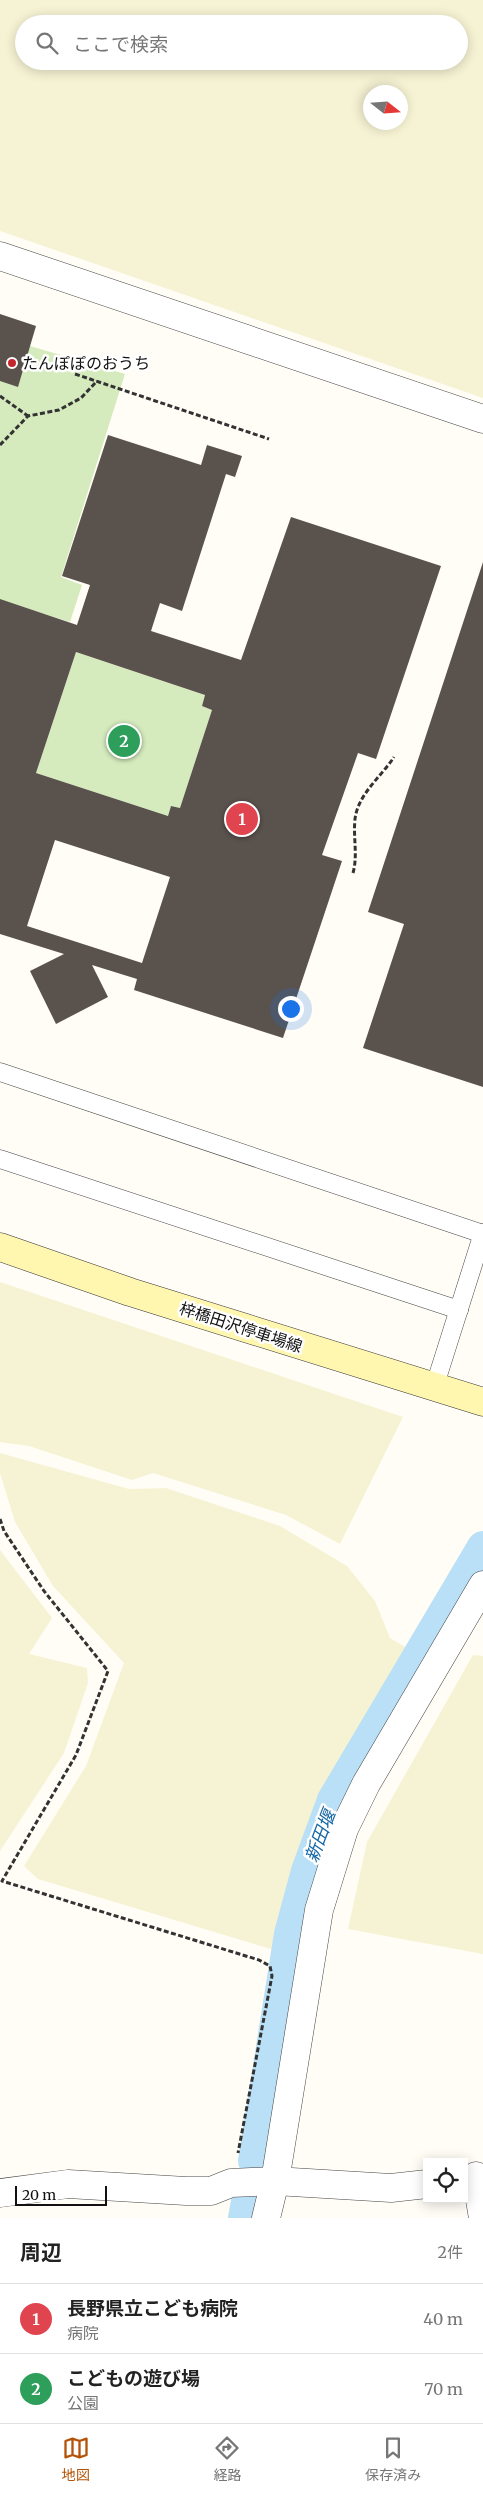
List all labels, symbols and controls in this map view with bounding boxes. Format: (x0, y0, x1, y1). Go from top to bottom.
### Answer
search box (15, 15, 468, 70)
icon: search (33, 29, 61, 57)
text: ここで検索 (73, 32, 168, 56)
north arrow (363, 85, 408, 130)
place label: たんぽぽのおうち (22, 353, 150, 373)
marker: たんぽぽのおうち (6, 357, 18, 369)
pin: 2 (108, 722, 140, 760)
pin: 1 (226, 800, 258, 838)
your location (278, 996, 304, 1022)
street label: 梓橋田沢停車場線 (177, 1298, 305, 1356)
water label: 新田堰 (300, 1804, 341, 1865)
map controls (423, 2158, 468, 2203)
button: locate (423, 2158, 468, 2203)
scale bar (15, 2183, 108, 2206)
text: 20 m (22, 2186, 56, 2204)
text: 周辺 (20, 2239, 62, 2266)
text: 2件 (437, 2242, 463, 2262)
text: 長野県立こども病院 (67, 2296, 238, 2320)
text: 1 (32, 2309, 40, 2329)
text: 40 m (423, 2309, 463, 2329)
text: 病院 (67, 2323, 99, 2343)
text: こどもの遊び場 (67, 2366, 200, 2390)
text: 2 (31, 2379, 41, 2399)
text: 70 m (424, 2379, 463, 2399)
text: 公園 (67, 2393, 99, 2413)
tab: 地図 (62, 2434, 90, 2484)
tab: 経路 (213, 2434, 241, 2484)
tab: 保存済み (365, 2434, 421, 2484)

